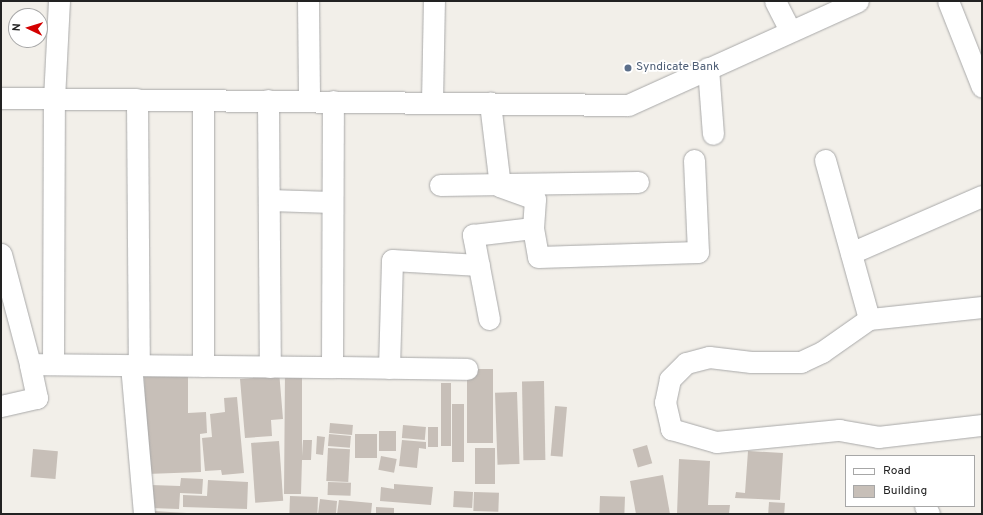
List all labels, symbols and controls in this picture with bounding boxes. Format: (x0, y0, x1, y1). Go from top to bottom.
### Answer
north arrow (8, 8, 48, 48)
text: N (10, 23, 24, 32)
place label: Syndicate Bank (636, 61, 719, 75)
marker: Syndicate Bank (623, 63, 633, 73)
legend (845, 455, 975, 507)
text: Road (883, 463, 911, 479)
text: Building (883, 483, 927, 499)

